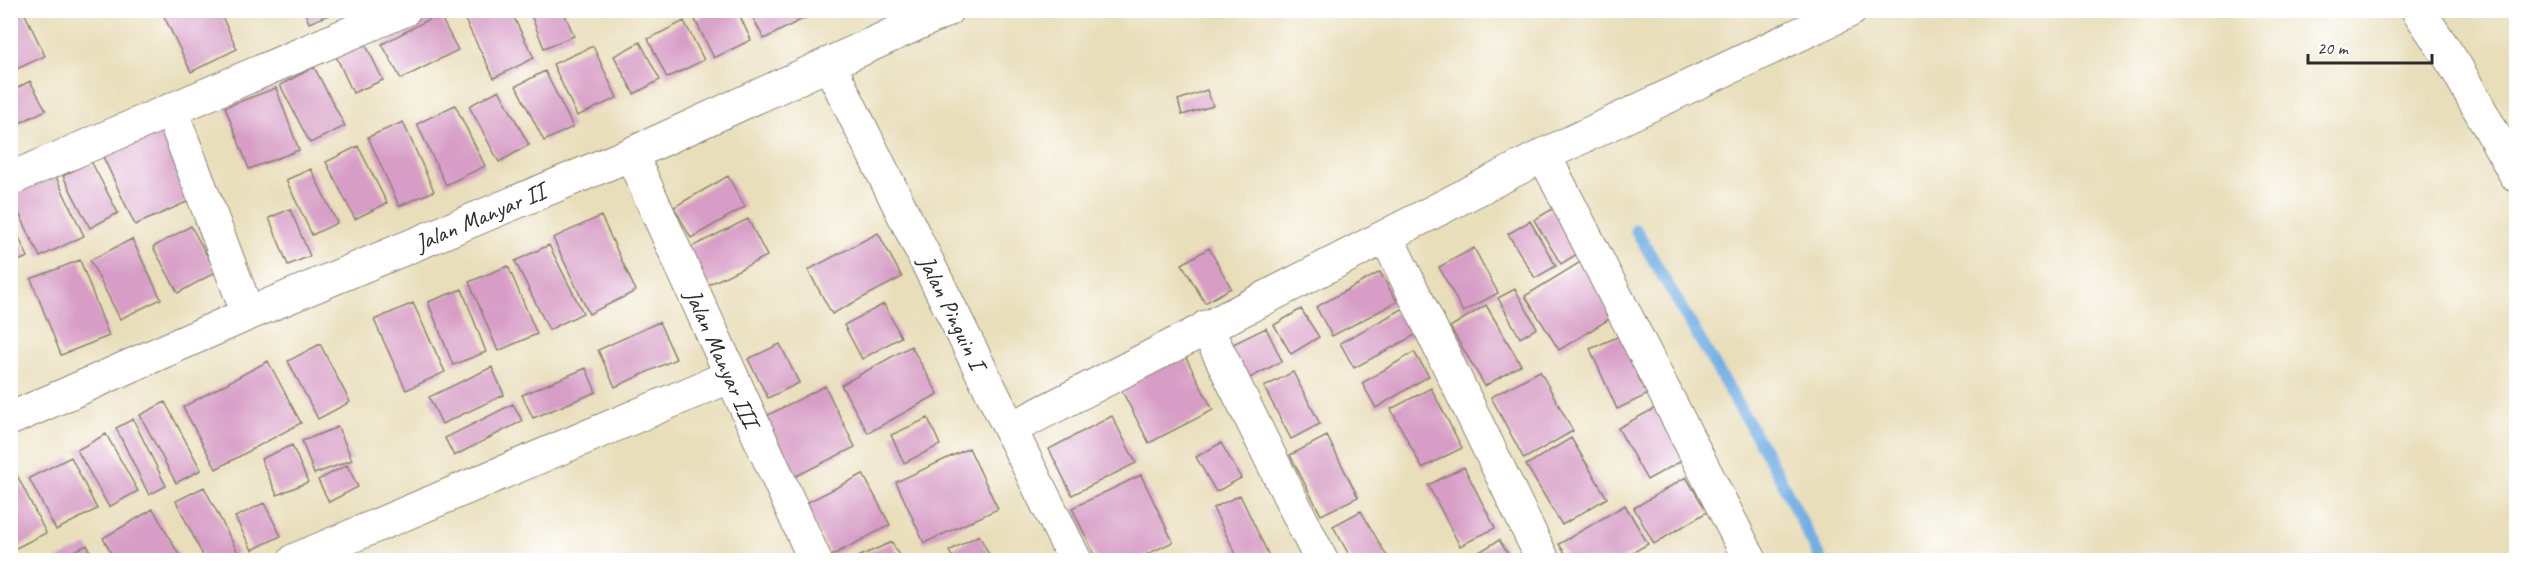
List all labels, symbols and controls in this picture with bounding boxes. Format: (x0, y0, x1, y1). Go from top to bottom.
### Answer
scale bar (2308, 27, 2432, 65)
text: 20 m (2317, 37, 2350, 59)
street label: Jalan Manyar II (410, 174, 555, 258)
street label: Jalan Pinguin I (911, 249, 995, 379)
street label: Jalan Manyar III (678, 283, 768, 436)

